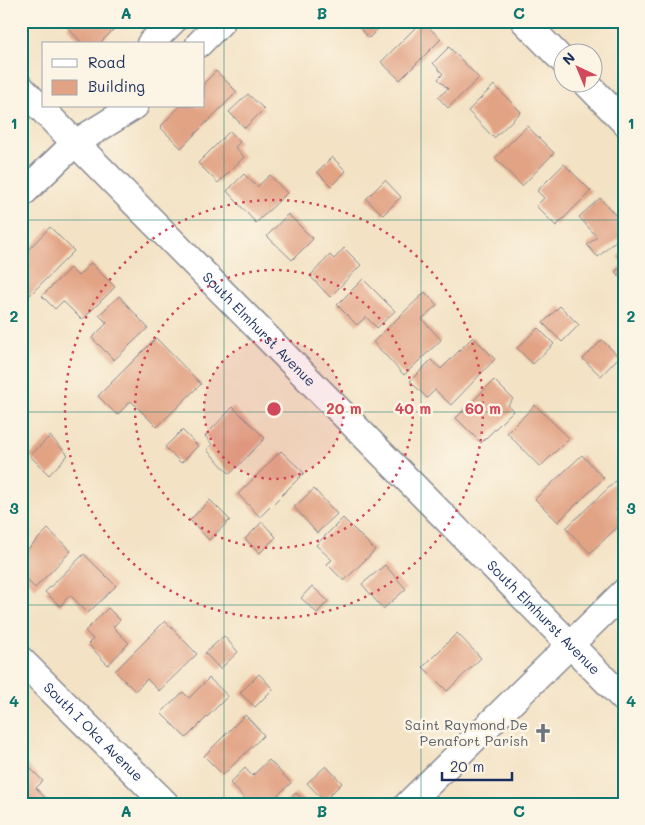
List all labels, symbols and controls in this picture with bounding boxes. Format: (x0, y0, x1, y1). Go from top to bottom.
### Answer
text: A (120, 2, 132, 23)
text: B (317, 2, 327, 23)
text: C (513, 2, 525, 23)
legend (42, 42, 205, 108)
north arrow (552, 42, 602, 92)
text: N (558, 48, 579, 69)
text: Road (88, 52, 125, 72)
text: Building (88, 76, 145, 96)
text: 1 (10, 112, 18, 133)
text: 1 (627, 112, 635, 133)
street label: South Elmhurst Avenue (199, 268, 320, 390)
text: 2 (10, 305, 19, 326)
text: 2 (627, 305, 636, 326)
text: 20 m (326, 398, 362, 418)
text: 40 m (395, 398, 431, 418)
text: 60 m (465, 398, 501, 418)
centre of rings (265, 400, 283, 418)
text: 3 (9, 497, 19, 518)
text: 3 (626, 497, 636, 518)
street label: South Elmhurst Avenue (483, 556, 605, 679)
street label: South I Oka Avenue (40, 678, 148, 785)
text: 4 (9, 690, 19, 711)
text: 4 (626, 690, 636, 711)
place label: Saint Raymond De Penafort Parish (405, 715, 528, 750)
church icon: Saint Raymond De Penafort Parish (532, 722, 554, 744)
scale bar (442, 750, 512, 782)
text: 20 m (450, 756, 484, 776)
text: A (120, 800, 132, 821)
text: B (317, 800, 327, 821)
text: C (513, 800, 525, 821)

